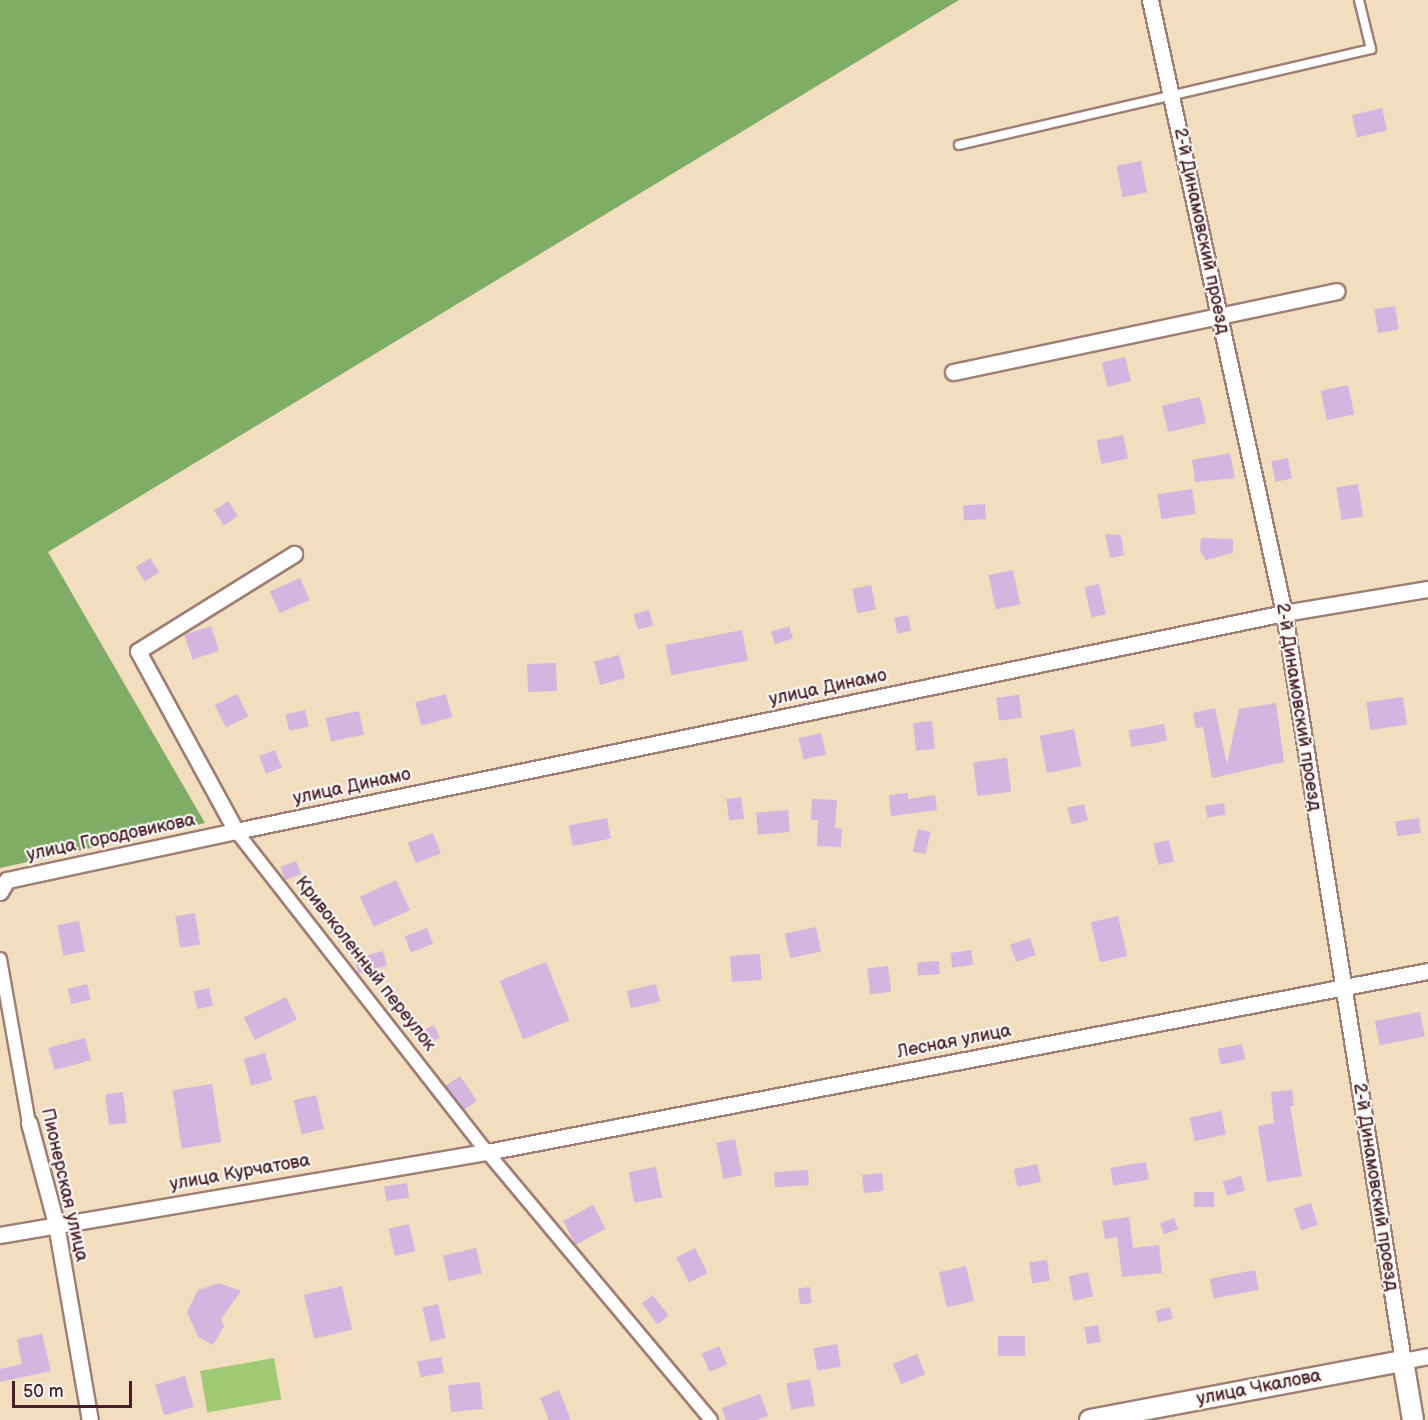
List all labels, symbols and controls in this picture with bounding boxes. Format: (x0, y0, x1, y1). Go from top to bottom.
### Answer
street label: 2-й Динамовский проезд (1169, 126, 1233, 336)
street label: 2-й Динамовский проезд (1271, 602, 1325, 812)
street label: улица Динамо (767, 665, 889, 711)
street label: улица Динамо (291, 764, 413, 810)
street label: улица Городовикова (25, 810, 197, 866)
street label: Кривоколенный переулок (290, 872, 440, 1056)
street label: Лесная улица (895, 1020, 1013, 1064)
street label: 2-й Динамовский проезд (1348, 1082, 1402, 1292)
street label: Пионерская улица (36, 1106, 92, 1264)
street label: улица Курчатова (168, 1150, 312, 1196)
street label: улица Чкалова (1195, 1365, 1323, 1411)
scale bar (15, 1369, 135, 1407)
text: 50 m (23, 1381, 64, 1402)

